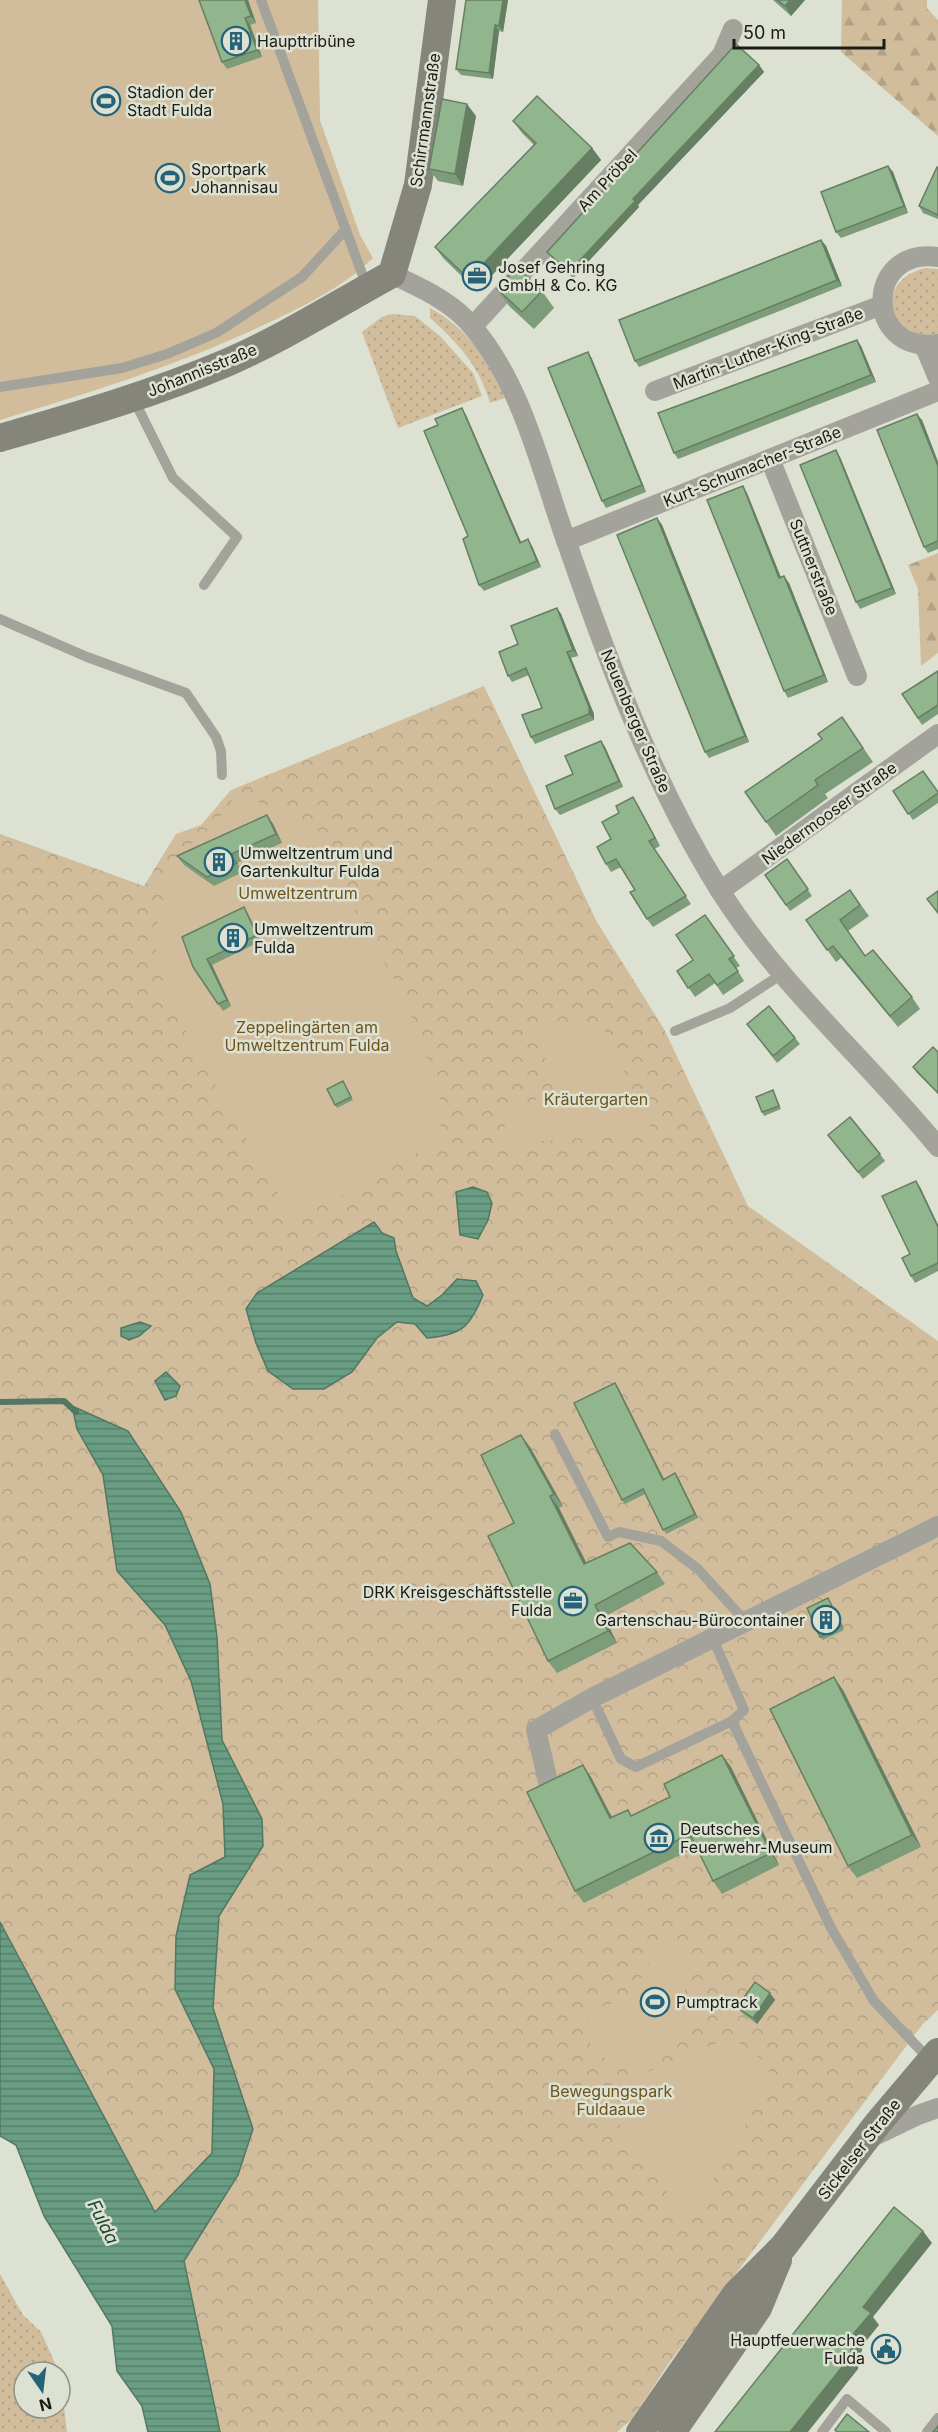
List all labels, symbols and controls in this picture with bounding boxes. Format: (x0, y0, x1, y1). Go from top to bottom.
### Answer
scale bar (734, 12, 884, 50)
text: 50 m (743, 22, 786, 43)
building icon: Haupttribüne (220, 25, 252, 57)
place label: Haupttribüne (257, 31, 355, 51)
street label: Schirrmannstraße (406, 52, 444, 188)
place label: Stadion der Stadt Fulda (127, 82, 214, 120)
sports icon: Stadion der Stadt Fulda (90, 85, 122, 117)
street label: Am Pröbel (573, 145, 641, 215)
place label: Sportpark Johannisau (191, 159, 278, 197)
sports icon: Sportpark Johannisau (154, 162, 186, 194)
place label: Josef Gehring GmbH & Co. KG (498, 257, 617, 295)
office icon: Josef Gehring GmbH & Co. KG (461, 260, 493, 292)
street label: Martin-Luther-King-Straße (670, 302, 866, 394)
street label: Johannisstraße (144, 339, 260, 401)
street label: Kurt-Schumacher-Straße (660, 421, 844, 511)
street label: Suttnerstraße (786, 516, 842, 618)
street label: Neuenberger Straße (597, 646, 675, 796)
street label: Niedermooser Straße (758, 757, 900, 869)
place label: Umweltzentrum und Gartenkultur Fulda (240, 843, 393, 881)
building icon: Umweltzentrum und Gartenkultur Fulda (203, 846, 235, 878)
park label: Umweltzentrum (238, 883, 358, 903)
place label: Umweltzentrum Fulda (254, 919, 374, 957)
building icon: Umweltzentrum Fulda (217, 922, 249, 954)
park label: Zeppelingärten am Umweltzentrum Fulda (224, 1017, 390, 1055)
park label: Kräutergarten (544, 1089, 648, 1109)
place label: DRK Kreisgeschäftsstelle Fulda (363, 1582, 552, 1620)
office icon: DRK Kreisgeschäftsstelle Fulda (557, 1585, 589, 1617)
building icon: Gartenschau-Bürocontainer (810, 1604, 842, 1636)
place label: Gartenschau-Bürocontainer (595, 1610, 805, 1630)
place label: Deutsches Feuerwehr-Museum (680, 1819, 833, 1857)
museum icon: Deutsches Feuerwehr-Museum (643, 1822, 675, 1854)
sports icon: Pumptrack (639, 1986, 671, 2018)
place label: Pumptrack (676, 1992, 758, 2012)
park label: Bewegungspark Fuldaaue (550, 2081, 673, 2119)
street label: Sickelser Straße (813, 2094, 905, 2204)
water label: Fulda (83, 2196, 123, 2248)
place label: Hauptfeuerwache Fulda (730, 2330, 865, 2368)
public building icon: Hauptfeuerwache Fulda (870, 2333, 902, 2365)
north arrow (12, 2360, 72, 2420)
text: N (37, 2393, 54, 2416)

